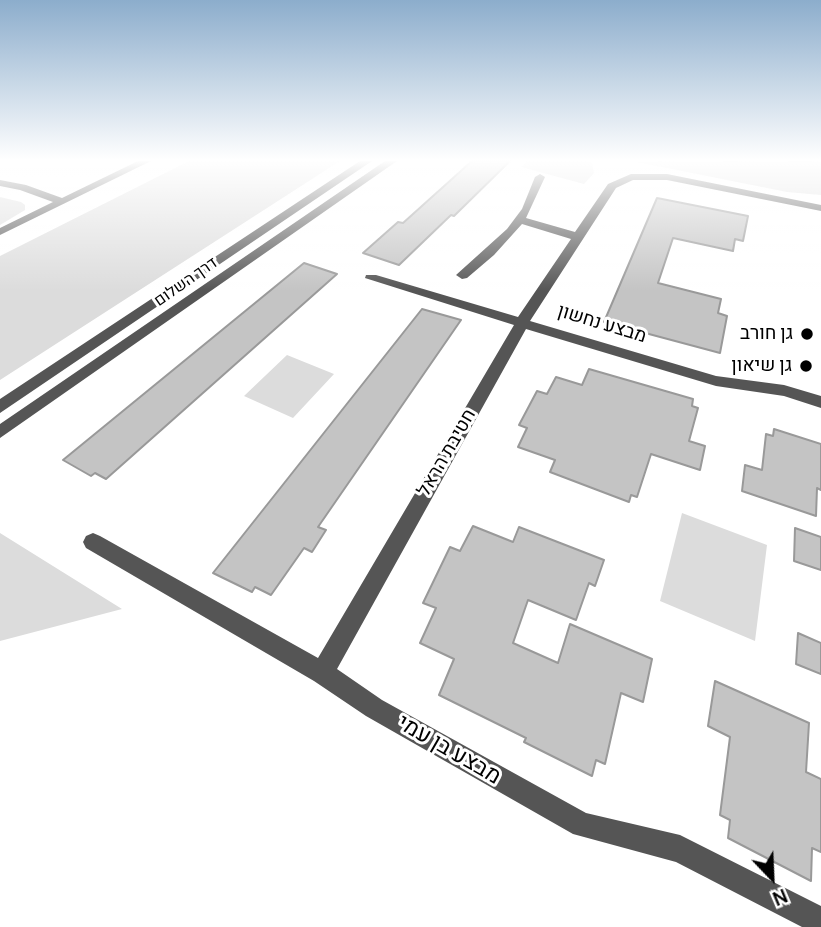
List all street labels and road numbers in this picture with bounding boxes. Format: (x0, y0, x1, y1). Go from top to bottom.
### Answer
street label: דרך השלום (151, 253, 221, 311)
street label: מבצע נחשון (555, 300, 649, 348)
street label: חטיבת הראל (413, 405, 481, 501)
street label: מבצע בן עמי (392, 709, 506, 791)

